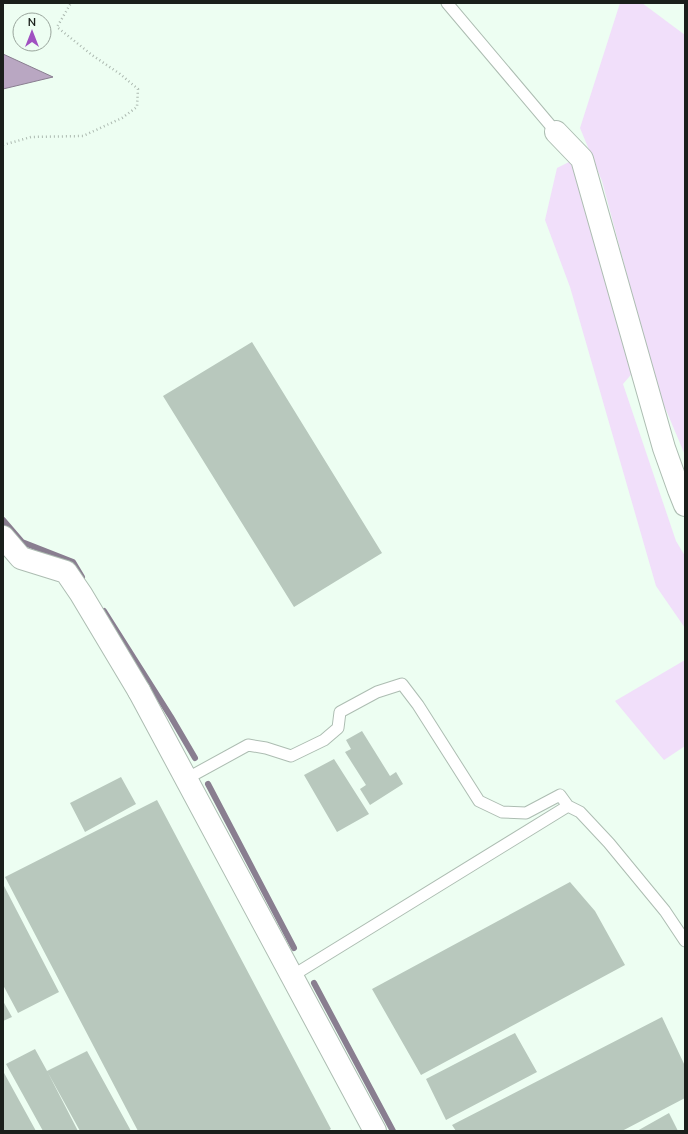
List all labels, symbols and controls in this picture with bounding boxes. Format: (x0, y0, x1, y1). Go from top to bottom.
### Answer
north arrow (12, 12, 52, 52)
text: N (28, 15, 36, 29)

